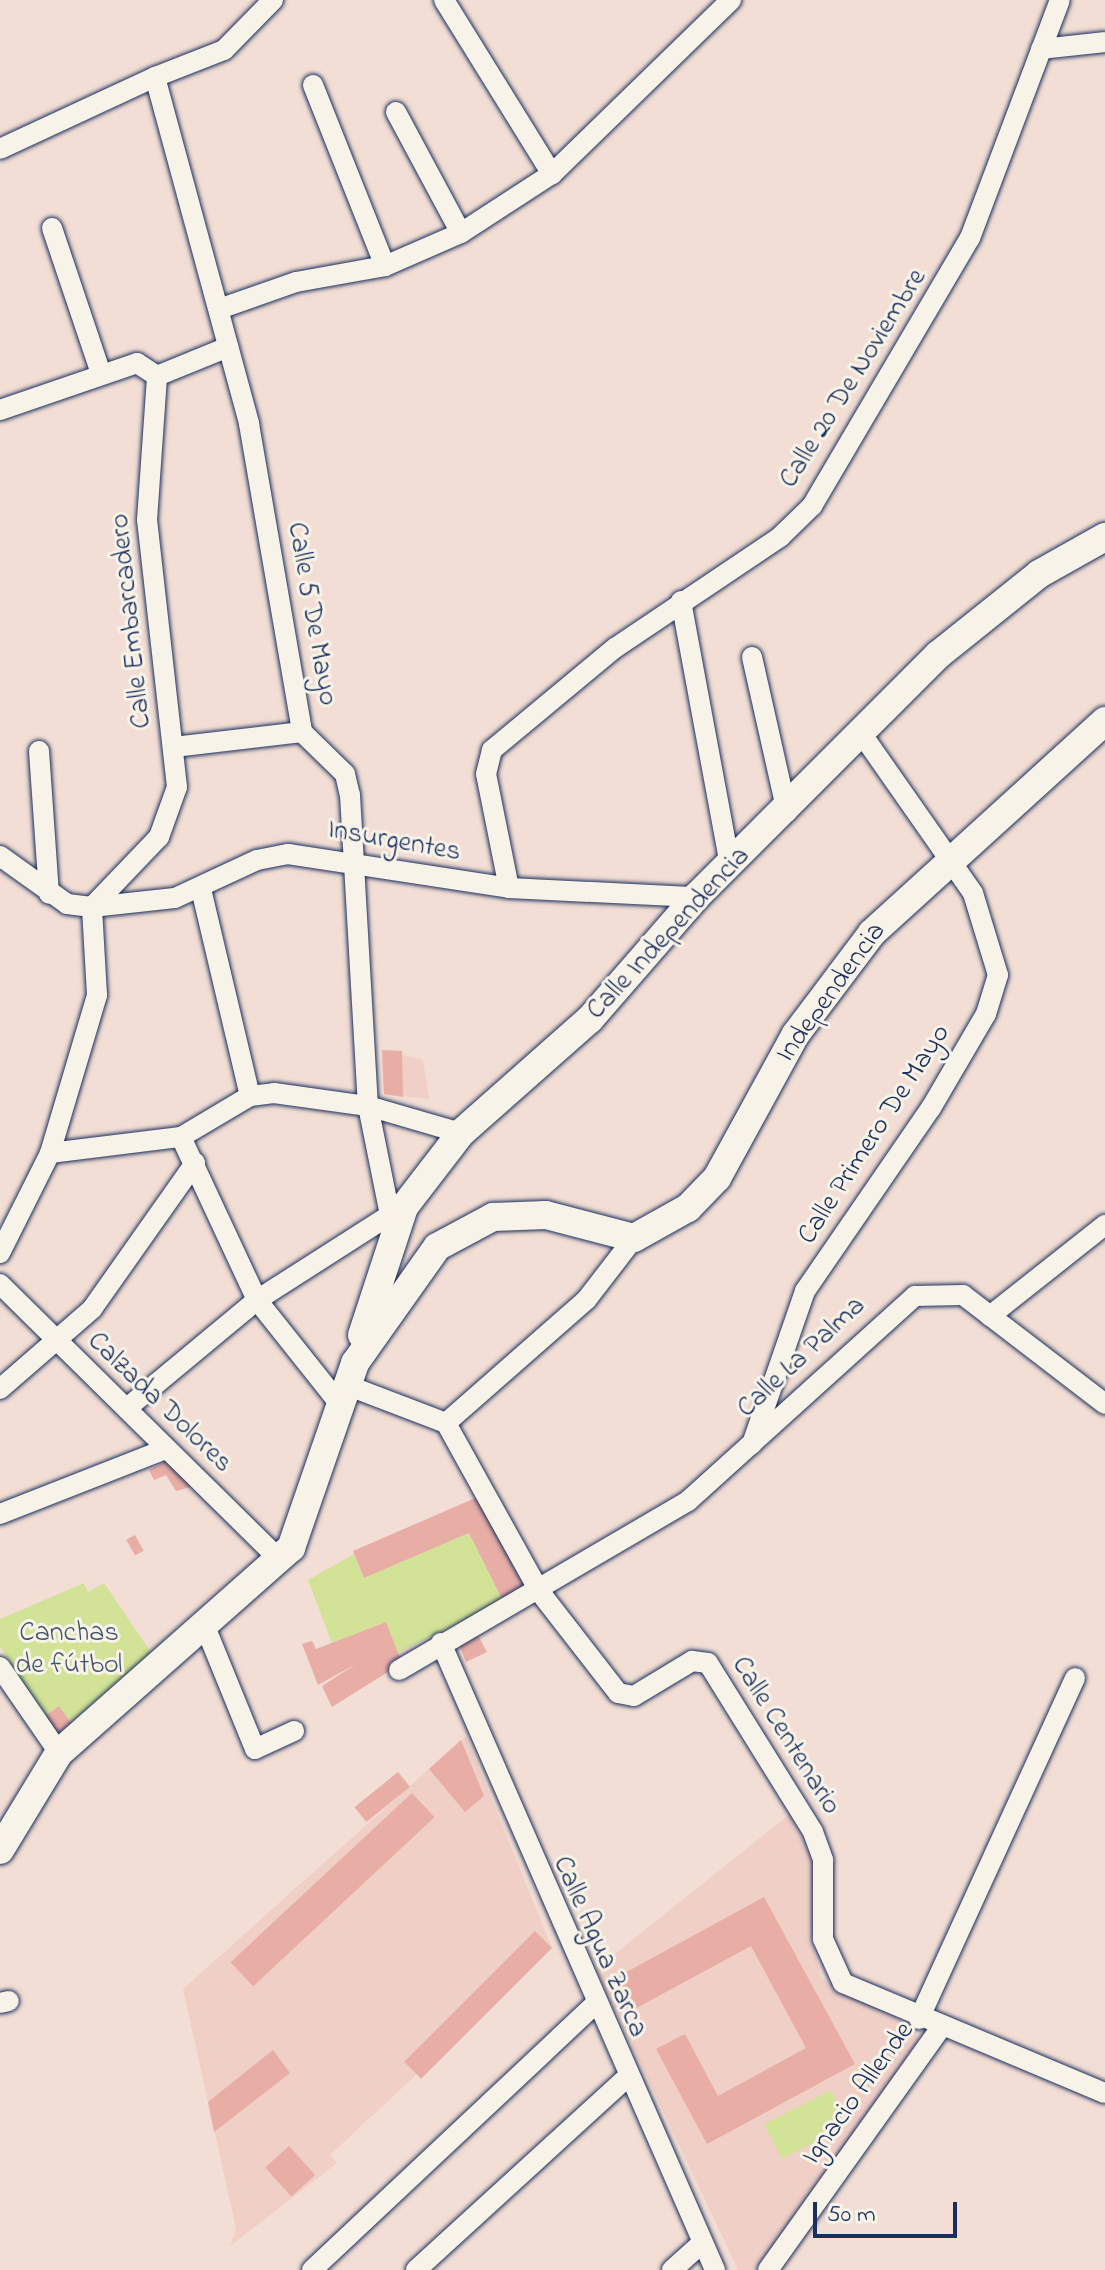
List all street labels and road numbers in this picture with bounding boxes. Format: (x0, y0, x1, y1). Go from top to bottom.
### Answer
street label: Calle 20 De Noviembre (773, 263, 935, 495)
street label: Calle Embarcadero (104, 512, 160, 730)
street label: Calle 5 De Mayo (278, 520, 344, 708)
street label: Insurgentes (325, 814, 463, 870)
street label: Calle Independencia (580, 840, 758, 1028)
street label: Independencia (770, 916, 894, 1070)
street label: Calle Primero De Mayo (791, 1019, 959, 1251)
street label: Calle La Palma (731, 1290, 873, 1426)
street label: Calzada Dolores (79, 1325, 239, 1481)
street label: Calle Centenario (723, 1651, 847, 1821)
street label: Calle Agua Zarca (544, 1851, 654, 2043)
street label: Ignacio Allende (796, 2016, 922, 2172)

